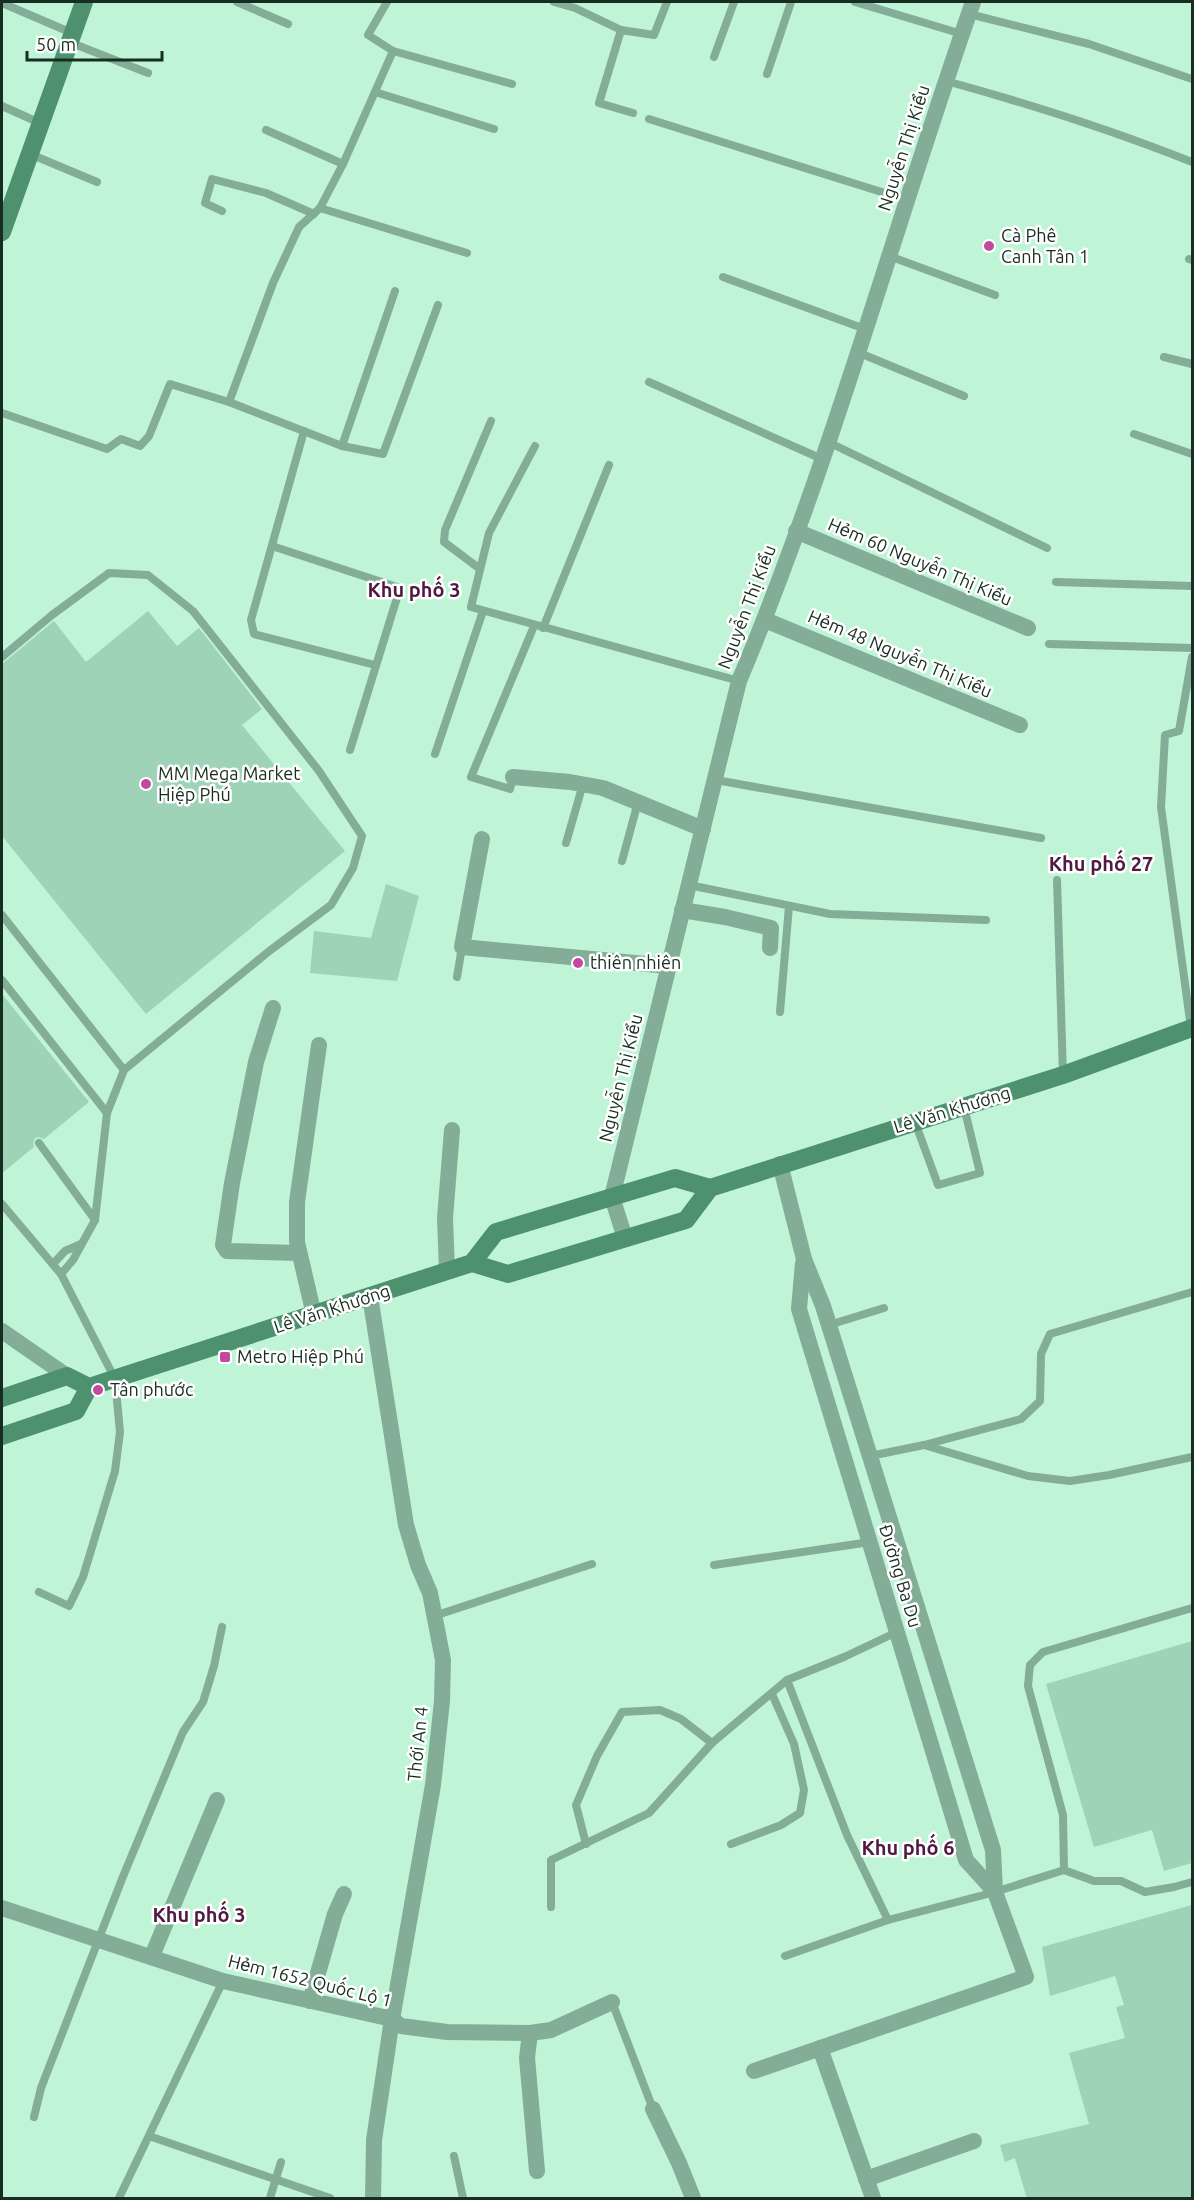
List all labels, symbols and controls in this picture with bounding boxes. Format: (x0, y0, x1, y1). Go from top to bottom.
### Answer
scale bar (27, 24, 162, 62)
text: 50 m (36, 34, 76, 54)
street label: Nguyễn Thị Kiểu (871, 81, 933, 213)
place label: Cà Phê Canh Tân 1 (1001, 225, 1089, 266)
marker: Cà Phê Canh Tân 1 (982, 239, 996, 253)
street label: Hẻm 60 Nguyễn Thị Kiểu (825, 511, 1016, 609)
street label: Nguyễn Thị Kiểu (711, 541, 779, 671)
district label: Khu phố 3 (367, 575, 461, 601)
street label: Hẻm 48 Nguyễn Thị Kiểu (805, 603, 996, 701)
place label: MM Mega Market Hiệp Phú (158, 763, 300, 804)
marker: MM Mega Market Hiệp Phú (139, 777, 153, 791)
district label: Khu phố 27 (1049, 849, 1153, 875)
place label: thiên nhiên (590, 952, 681, 972)
marker: thiên nhiên (571, 956, 585, 970)
street label: Nguyễn Thị Kiểu (592, 1011, 646, 1144)
street label: Lê Văn Khương (891, 1082, 1013, 1136)
street label: Lê Văn Khương (271, 1280, 392, 1336)
place label: Metro Hiệp Phú (237, 1346, 364, 1366)
marker: Metro Hiệp Phú (218, 1350, 232, 1364)
place label: Tân phước (110, 1379, 193, 1399)
marker: Tân phước (91, 1383, 105, 1397)
street label: Đường Ba Du (876, 1522, 926, 1630)
street label: Thới An 4 (403, 1705, 431, 1783)
district label: Khu phố 6 (861, 1833, 955, 1859)
district label: Khu phố 3 (152, 1900, 246, 1926)
street label: Hẻm 1652 Quốc Lộ 1 (226, 1948, 395, 2011)

